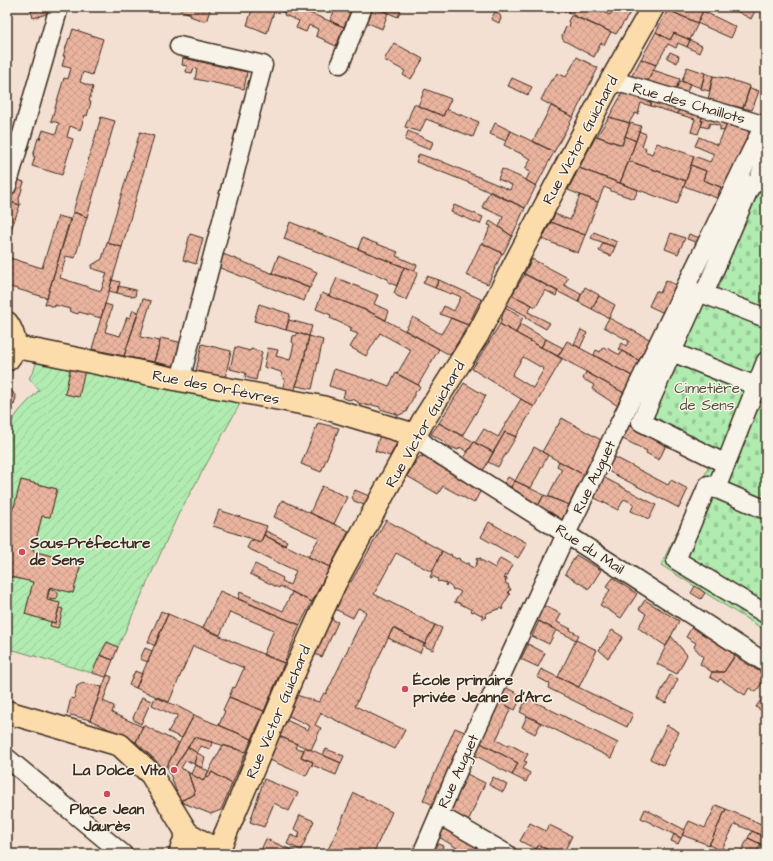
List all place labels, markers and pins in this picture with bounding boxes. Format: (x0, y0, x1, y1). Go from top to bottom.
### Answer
place label: Sous-Préfecture de Sens (29, 533, 150, 571)
marker: Sous-Préfecture de Sens (17, 547, 27, 557)
place label: École primaire privée Jeanne d'Arc (413, 670, 553, 708)
marker: École primaire privée Jeanne d'Arc (400, 684, 410, 694)
place label: La Dolce Vita (72, 760, 166, 781)
marker: La Dolce Vita (169, 765, 179, 775)
marker: Place Jean Jaurès (102, 789, 112, 799)
place label: Place Jean Jaurès (70, 799, 145, 837)

